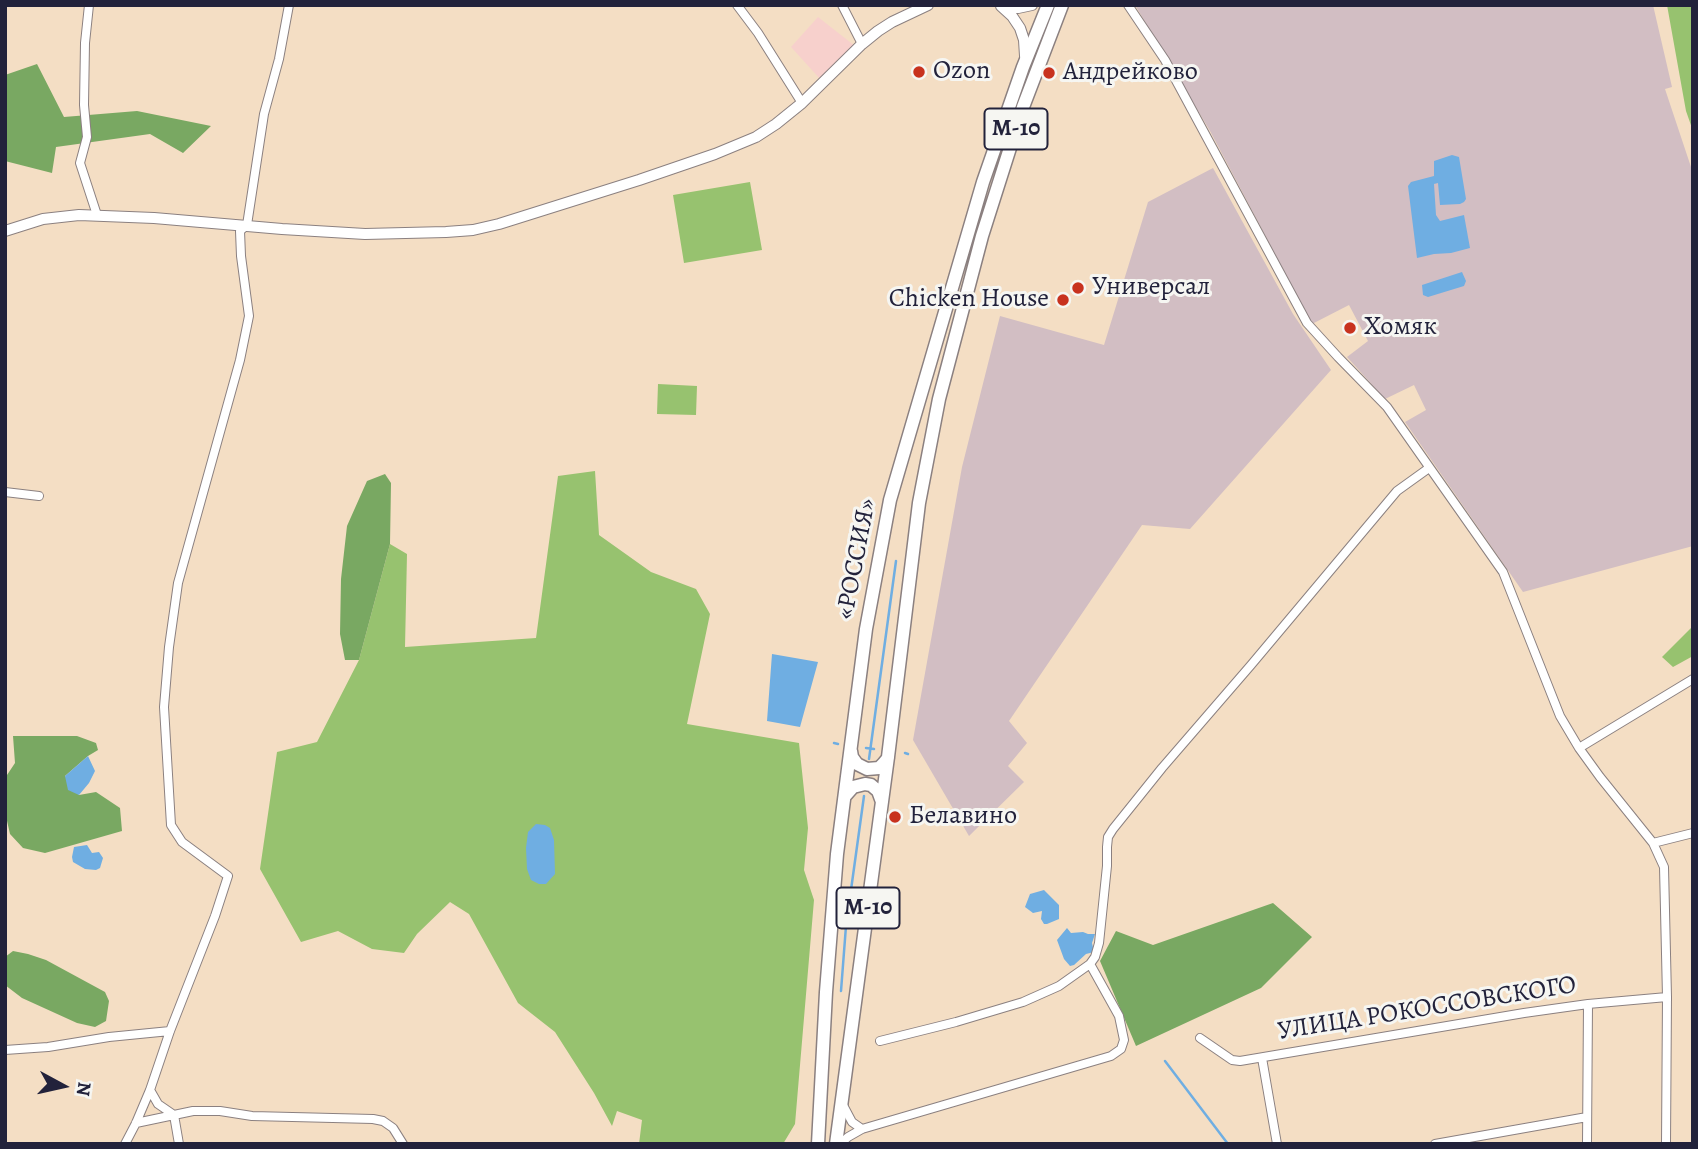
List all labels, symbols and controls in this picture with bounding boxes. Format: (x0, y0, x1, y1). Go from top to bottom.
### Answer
place label: Ozon (933, 56, 990, 88)
place label: Андрейково (1063, 57, 1198, 89)
marker: Ozon (911, 64, 927, 80)
marker: Андрейково (1041, 65, 1057, 81)
road number: М-10 (984, 108, 1048, 149)
place label: Универсал (1092, 272, 1210, 304)
marker: Универсал (1070, 280, 1086, 296)
place label: Chicken House (889, 284, 1049, 316)
marker: Chicken House (1055, 292, 1071, 308)
place label: Хомяк (1364, 312, 1437, 344)
marker: Хомяк (1342, 320, 1358, 336)
street label: «РОССИЯ» (830, 496, 884, 622)
place label: Белавино (909, 801, 1017, 833)
marker: Белавино (887, 809, 903, 825)
road number: М-10 (836, 888, 900, 928)
street label: УЛИЦА РОКОССОВСКОГО (1276, 970, 1578, 1048)
north arrow (28, 1051, 98, 1121)
text: N (70, 1080, 98, 1098)

